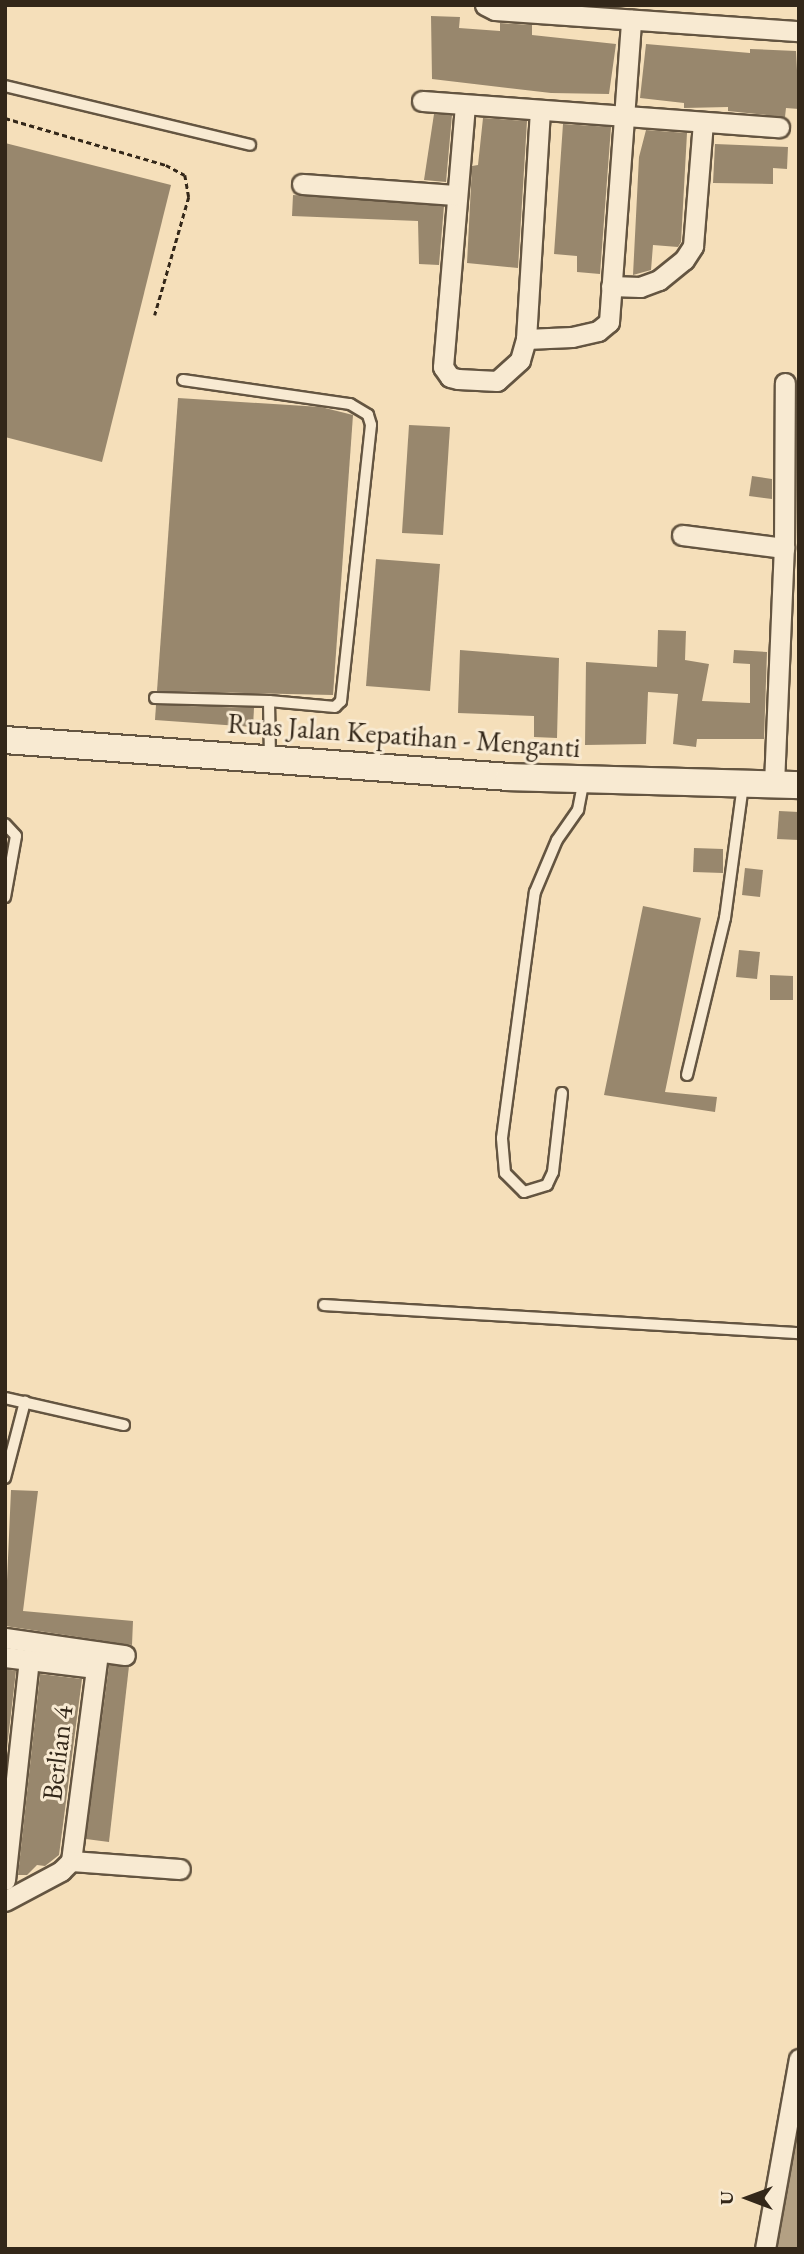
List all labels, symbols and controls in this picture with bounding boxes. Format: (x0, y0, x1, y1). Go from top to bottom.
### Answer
street label: Ruas Jalan Kepatihan - Menganti (226, 706, 582, 764)
street label: Berlian 4 (35, 1704, 79, 1802)
north arrow (713, 2163, 783, 2233)
text: U (714, 2191, 739, 2205)

